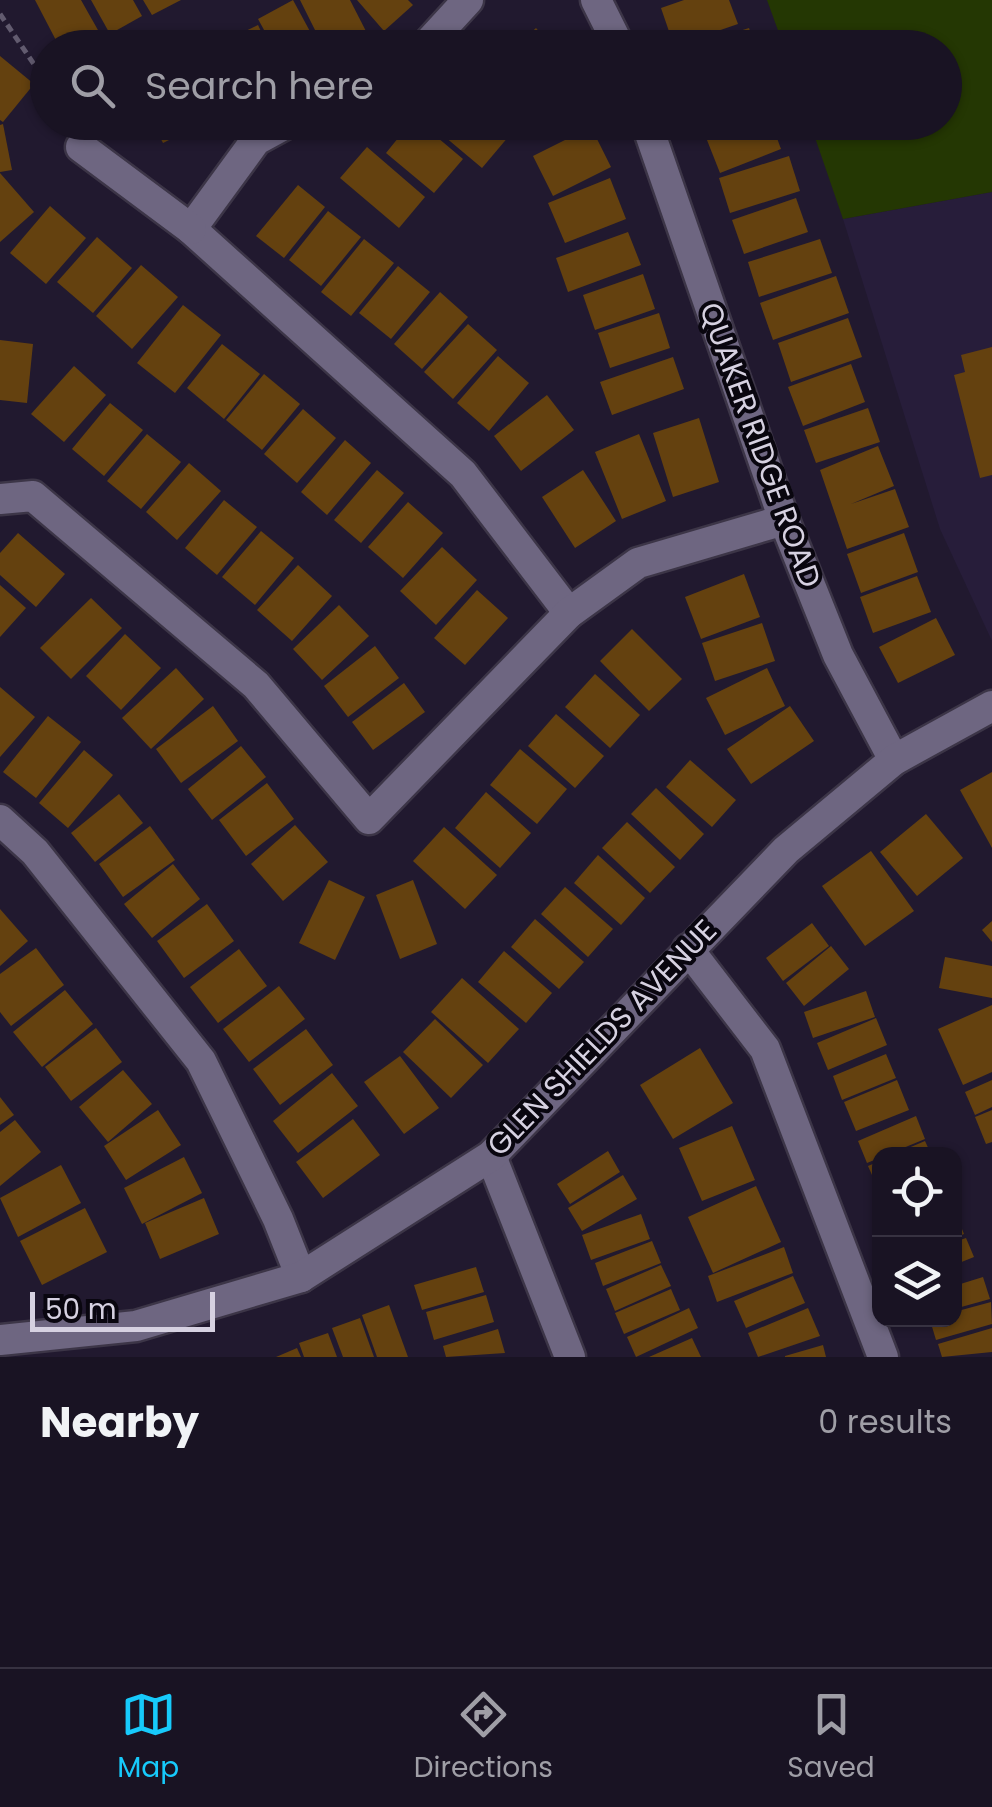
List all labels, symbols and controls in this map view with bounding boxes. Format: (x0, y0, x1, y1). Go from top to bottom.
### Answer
search box (30, 30, 962, 140)
icon: search (65, 58, 120, 113)
text: Search here (145, 59, 374, 112)
street label: QUAKER RIDGE ROAD (689, 296, 832, 593)
street label: GLEN SHIELDS AVENUE (477, 910, 726, 1166)
map controls (872, 1147, 962, 1327)
button: locate (872, 1147, 962, 1237)
button: layers (872, 1237, 962, 1327)
scale bar (30, 1287, 215, 1332)
text: 50 m (45, 1290, 116, 1329)
text: Nearby (40, 1393, 199, 1452)
text: 0 results (818, 1399, 952, 1444)
tab: Map (117, 1687, 179, 1789)
tab: Directions (414, 1687, 553, 1789)
tab: Saved (787, 1687, 875, 1789)

